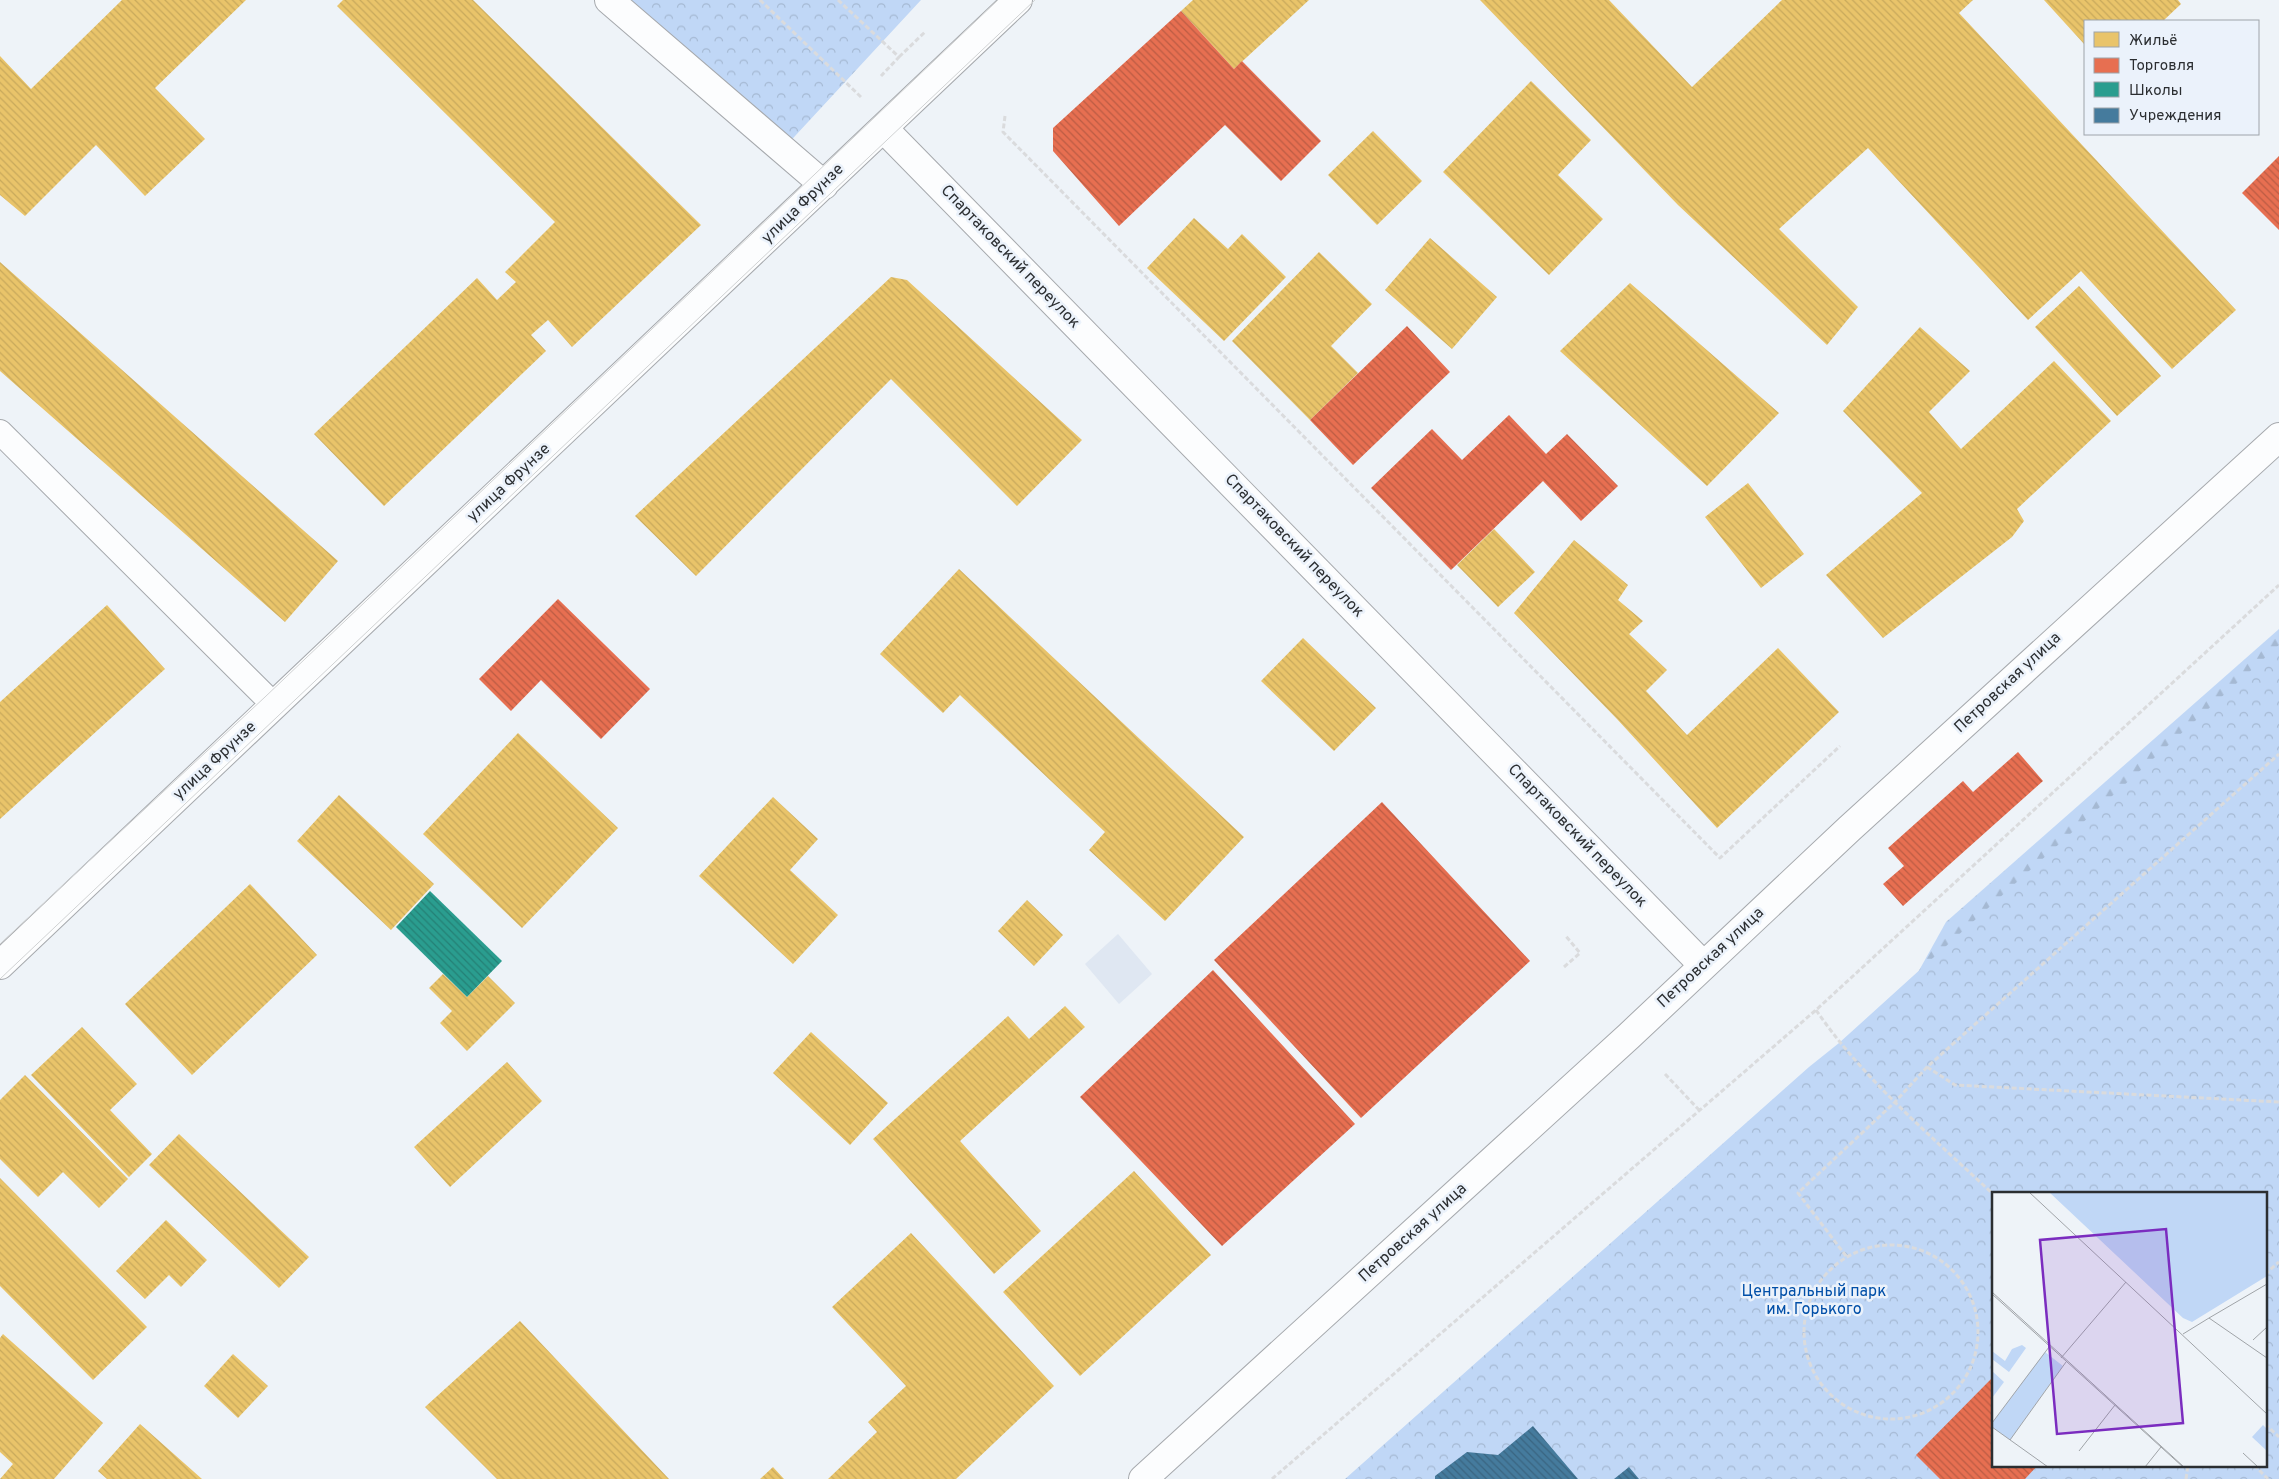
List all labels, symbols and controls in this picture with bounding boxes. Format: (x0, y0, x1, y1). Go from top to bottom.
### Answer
legend (2084, 20, 2259, 135)
text: Жильё (2129, 32, 2177, 51)
text: Торговля (2129, 57, 2194, 76)
text: Школы (2129, 82, 2183, 101)
text: Учреждения (2129, 107, 2221, 126)
street label: улица Фрунзе (758, 160, 848, 248)
street label: Спартаковский переулок (936, 181, 1084, 333)
street label: улица Фрунзе (463, 439, 555, 527)
street label: Спартаковский переулок (1220, 470, 1368, 622)
street label: Петровская улица (1950, 628, 2066, 738)
street label: улица Фрунзе (169, 717, 261, 805)
street label: Спартаковский переулок (1503, 760, 1651, 912)
street label: Петровская улица (1653, 903, 1769, 1013)
street label: Петровская улица (1355, 1179, 1471, 1287)
inset map (1992, 1192, 2266, 1466)
park label: Центральный парк им. Горького (1742, 1282, 1886, 1320)

